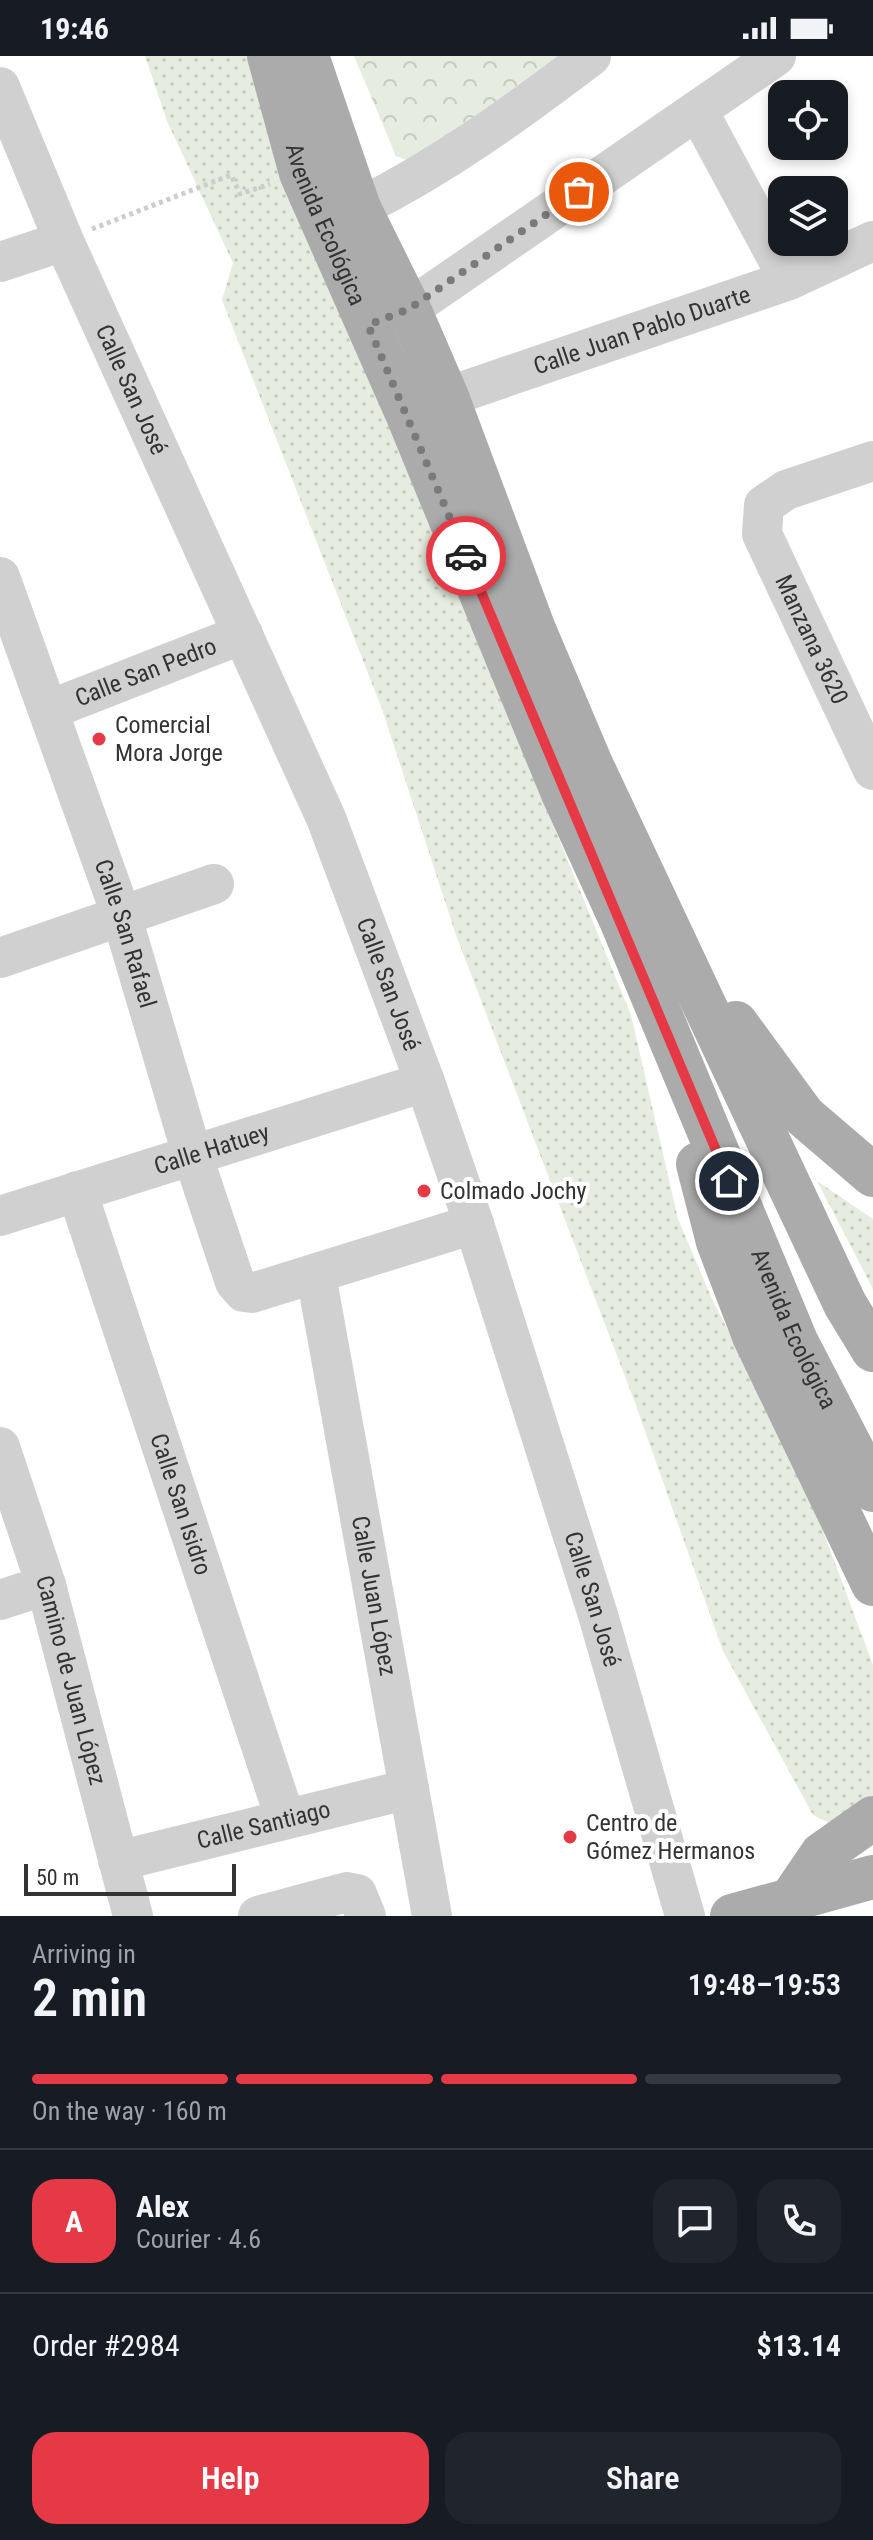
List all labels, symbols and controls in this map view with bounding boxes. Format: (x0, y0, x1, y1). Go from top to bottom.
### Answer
text: 19:46 (40, 11, 109, 46)
map controls (768, 80, 848, 256)
button: locate (768, 80, 848, 160)
street label: Avenida Ecológica (280, 141, 372, 310)
pin (545, 158, 613, 226)
icon: bag (557, 170, 601, 214)
button: layers (768, 176, 848, 256)
street label: Calle Juan Pablo Duarte (530, 280, 754, 380)
street label: Calle San José (90, 320, 173, 459)
courier (426, 516, 506, 596)
icon: car (444, 534, 488, 578)
street label: Manzana 3620 (769, 570, 854, 709)
street label: Calle San Pedro (71, 632, 221, 712)
place label: Comercial Mora Jorge (115, 711, 223, 767)
marker: Comercial Mora Jorge (90, 730, 108, 748)
street label: Calle San Rafael (89, 856, 162, 1011)
street label: Calle San José (351, 914, 426, 1055)
street label: Calle Hatuey (151, 1118, 273, 1181)
pin (695, 1147, 763, 1215)
icon: home (707, 1159, 751, 1203)
place label: Colmado Jochy (440, 1177, 587, 1205)
marker: Colmado Jochy (415, 1182, 433, 1200)
street label: Avenida Ecológica (745, 1245, 843, 1414)
street label: Calle San Isidro (144, 1430, 217, 1579)
street label: Calle Juan López (346, 1514, 402, 1678)
street label: Calle San José (558, 1528, 626, 1670)
street label: Camino de Juan López (30, 1572, 112, 1788)
street label: Calle Santiago (194, 1795, 333, 1855)
place label: Centro de Gómez Hermanos (586, 1809, 755, 1865)
marker: Centro de Gómez Hermanos (561, 1828, 579, 1846)
scale bar (24, 1860, 236, 1896)
text: 50 m (36, 1865, 79, 1890)
text: Arriving in (32, 1939, 136, 1969)
text: 19:48–19:53 (688, 1967, 841, 2002)
text: 2 min (32, 1968, 147, 2029)
text: On the way · 160 m (32, 2096, 227, 2126)
button: chat (653, 2179, 737, 2263)
button: phone (757, 2179, 841, 2263)
text: Alex (136, 2189, 189, 2224)
text: A (65, 2204, 83, 2239)
text: Courier · 4.6 (136, 2224, 261, 2254)
text: Order #2984 (32, 2328, 180, 2363)
text: $13.14 (756, 2328, 841, 2363)
button: Help (32, 2432, 429, 2524)
button: Share (445, 2432, 841, 2524)

